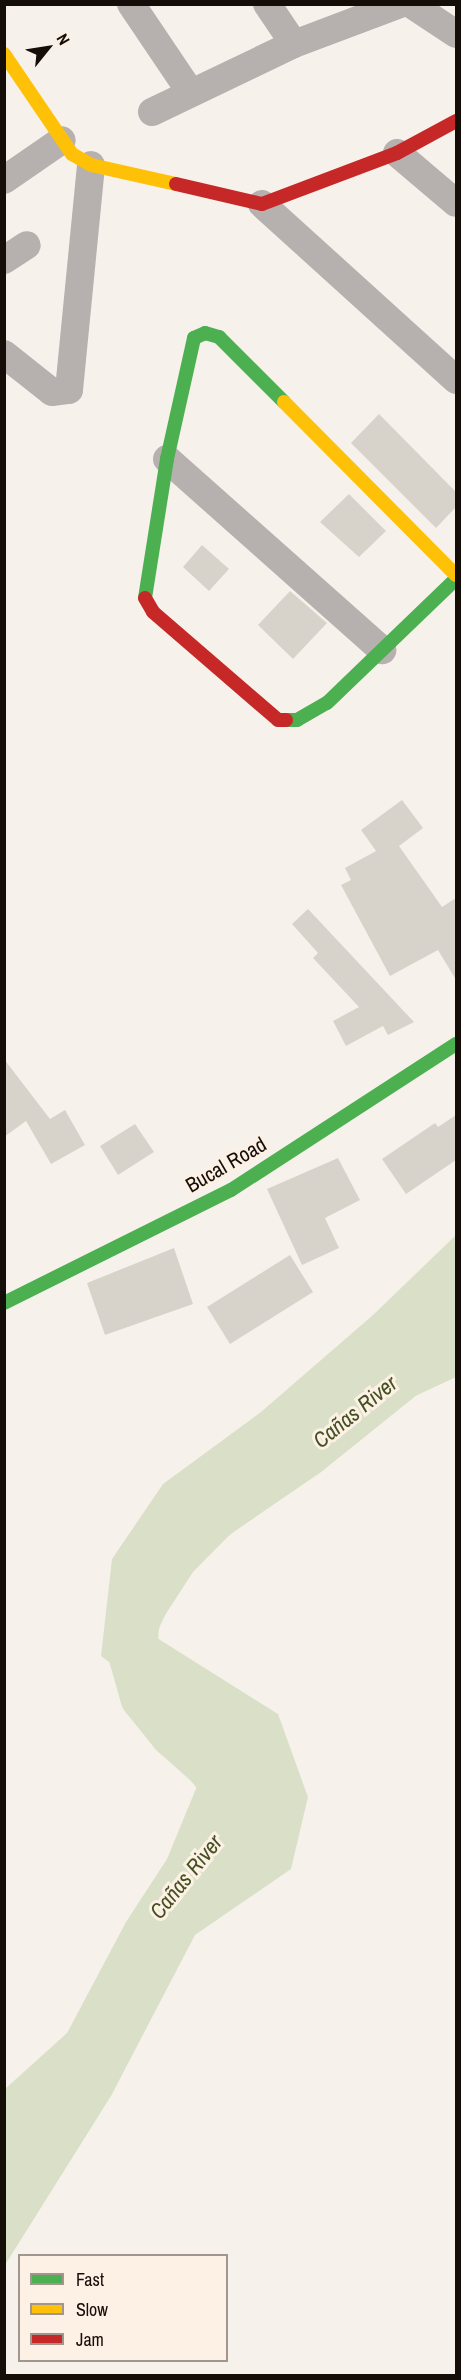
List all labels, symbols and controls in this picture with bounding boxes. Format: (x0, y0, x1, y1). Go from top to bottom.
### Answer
north arrow (18, 18, 78, 78)
text: N (52, 29, 75, 49)
street label: Bucal Road (181, 1132, 271, 1198)
water label: Cañas River (308, 1370, 402, 1454)
water label: Cañas River (144, 1830, 228, 1924)
legend (18, 2254, 228, 2362)
text: Fast (76, 2267, 104, 2292)
text: Slow (76, 2297, 108, 2322)
text: Jam (76, 2327, 104, 2352)

